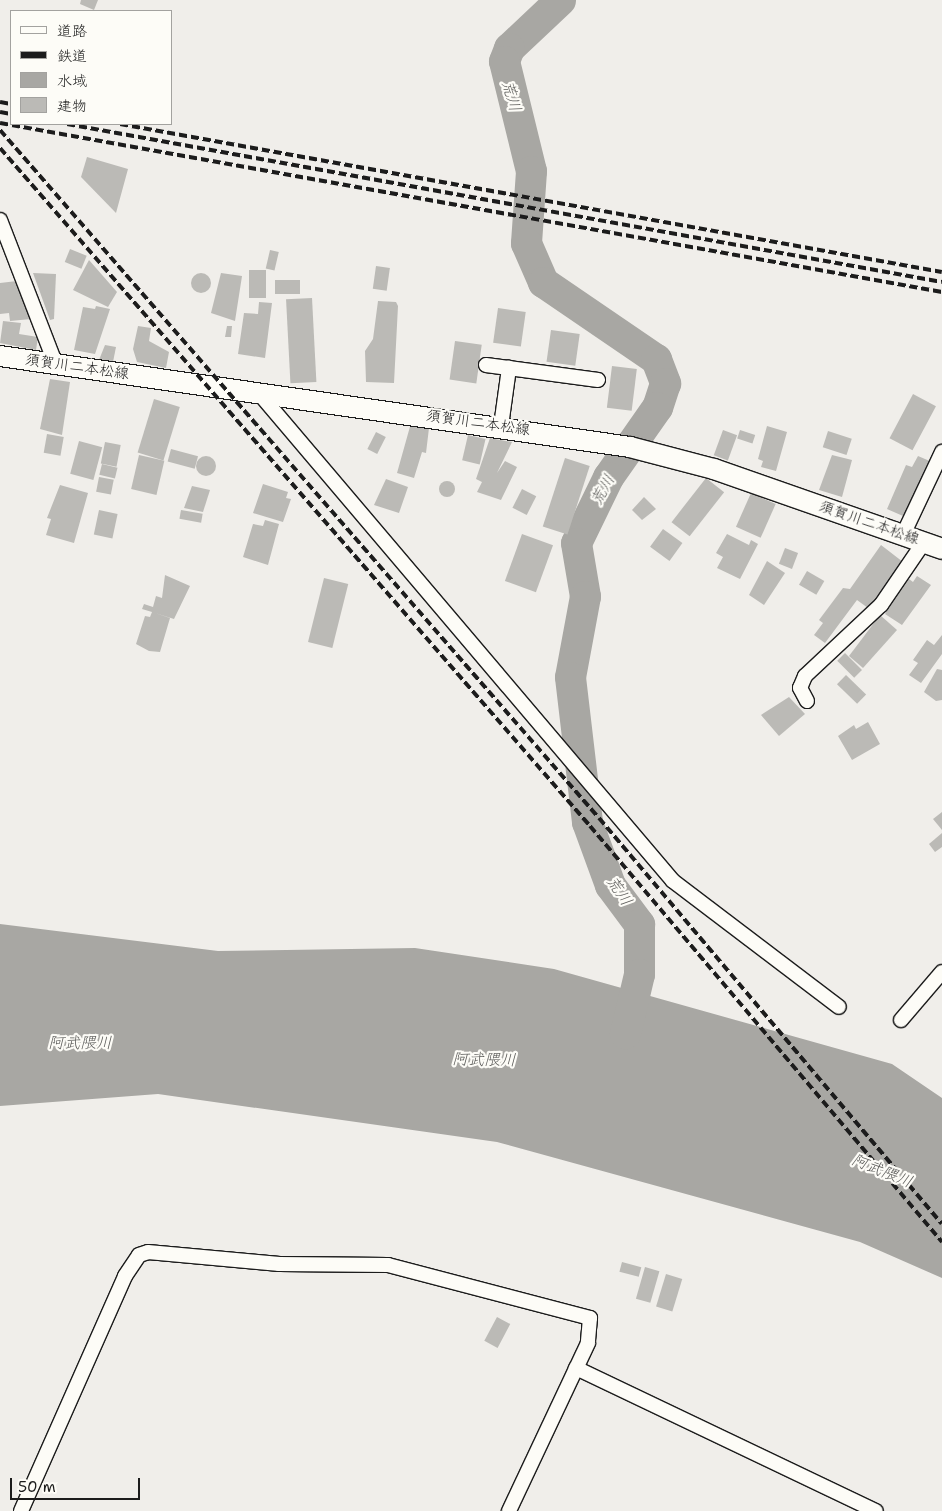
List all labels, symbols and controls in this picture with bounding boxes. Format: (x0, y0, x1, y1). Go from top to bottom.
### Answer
legend (10, 10, 172, 125)
text: 道路 (57, 21, 87, 41)
text: 鉄道 (57, 46, 87, 66)
text: 水域 (57, 71, 87, 91)
water label: 荒川 (497, 78, 525, 114)
text: 建物 (57, 96, 87, 116)
street label: 須賀川二本松線 (24, 351, 130, 383)
street label: 須賀川二本松線 (425, 407, 531, 439)
water label: 荒川 (587, 471, 619, 509)
street label: 須賀川二本松線 (816, 497, 922, 549)
water label: 荒川 (602, 872, 636, 910)
water label: 阿武隈川 (48, 1033, 112, 1053)
water label: 阿武隈川 (452, 1050, 516, 1070)
water label: 阿武隈川 (849, 1150, 915, 1192)
scale bar (12, 1468, 142, 1500)
text: 50 m (18, 1477, 56, 1497)

